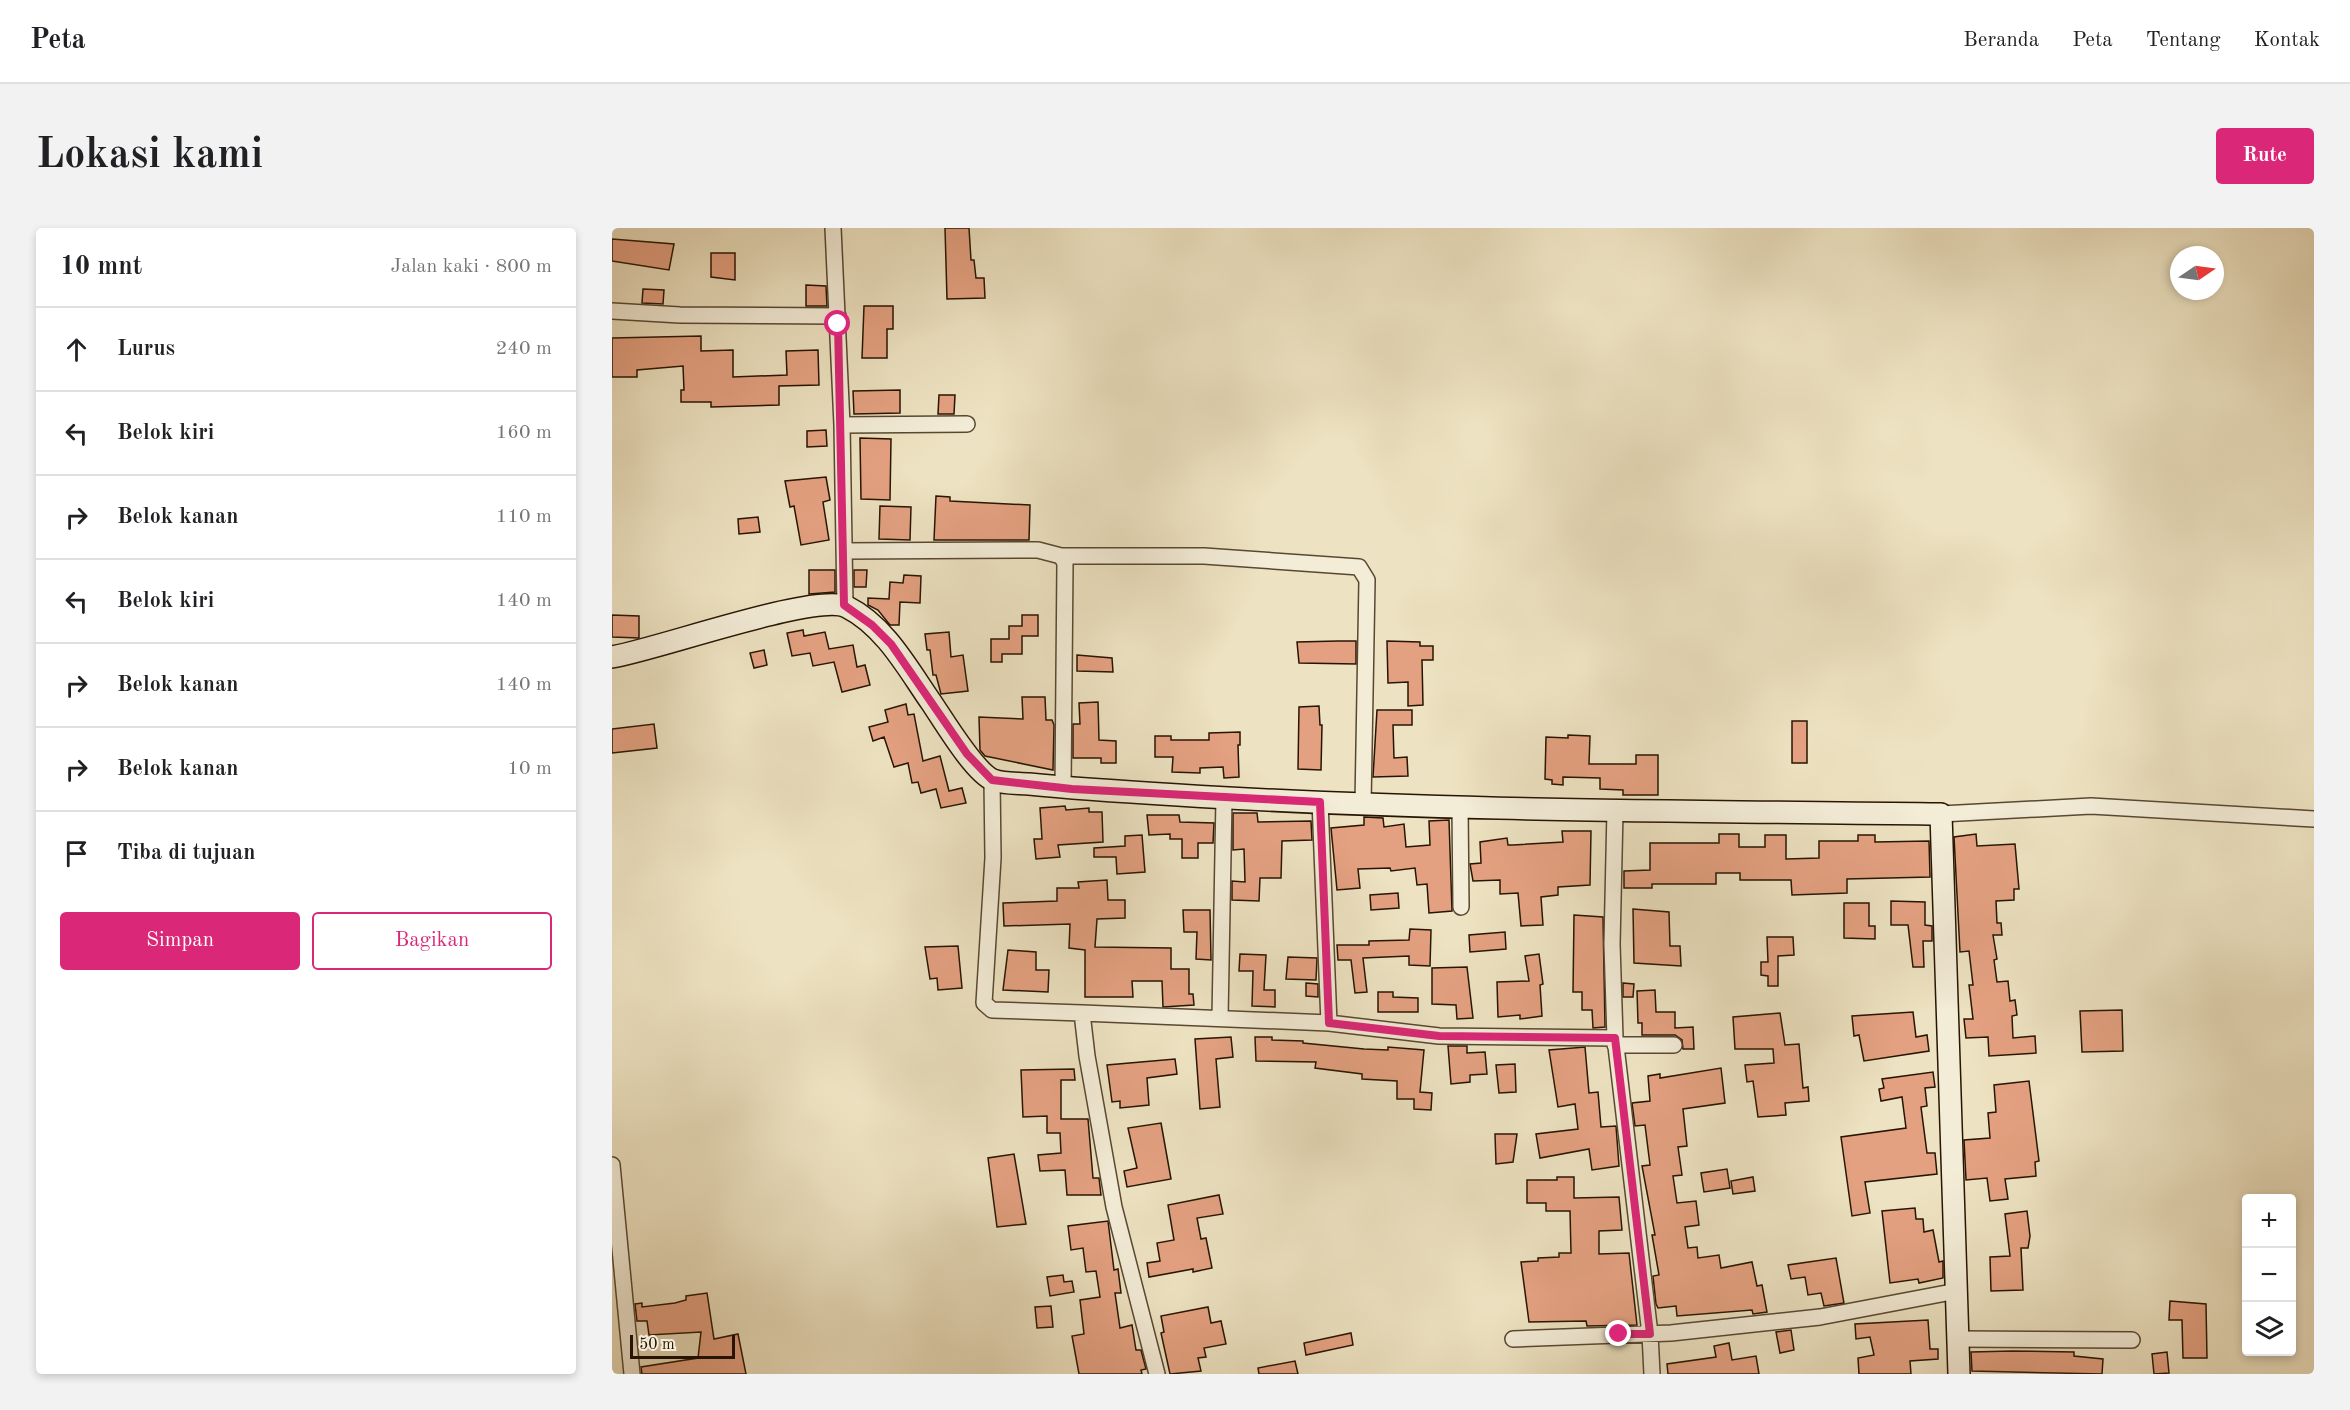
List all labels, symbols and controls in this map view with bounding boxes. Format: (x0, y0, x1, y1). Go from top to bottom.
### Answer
text: Peta (30, 27, 86, 55)
text: Beranda (1963, 30, 2039, 51)
text: Peta (2072, 30, 2113, 51)
text: Tentang (2146, 30, 2221, 51)
text: Kontak (2254, 30, 2320, 51)
button: Rute (2216, 128, 2314, 184)
text: Lokasi kami (36, 135, 263, 177)
north arrow (2170, 246, 2224, 300)
text: 10 mnt (60, 254, 142, 280)
text: Jalan kaki · 800 m (390, 257, 552, 277)
route start (824, 310, 850, 336)
icon: ahead (60, 333, 93, 366)
text: Lurus (117, 338, 175, 360)
text: 240 m (496, 339, 552, 359)
icon: left (60, 417, 93, 450)
text: Belok kiri (117, 422, 214, 444)
text: 160 m (496, 423, 552, 443)
icon: right (60, 501, 93, 534)
text: Belok kanan (117, 506, 239, 528)
text: 110 m (496, 507, 552, 527)
icon: left (60, 585, 93, 618)
text: Belok kiri (117, 590, 214, 612)
text: 140 m (496, 591, 552, 611)
icon: right (60, 669, 93, 702)
text: Belok kanan (117, 674, 239, 696)
text: 140 m (496, 675, 552, 695)
icon: right (60, 753, 93, 786)
text: Belok kanan (117, 758, 239, 780)
text: 10 m (507, 759, 552, 779)
icon: arrive (60, 837, 93, 870)
text: Tiba di tujuan (117, 842, 255, 864)
button: Simpan (60, 912, 300, 970)
button: Bagikan (312, 912, 552, 970)
map controls (2242, 1194, 2296, 1356)
button: + (2242, 1194, 2296, 1248)
button: − (2242, 1248, 2296, 1302)
button: layers (2242, 1302, 2296, 1356)
route end (1605, 1320, 1631, 1346)
scale bar (630, 1332, 735, 1360)
text: 50 m (639, 1337, 675, 1353)

